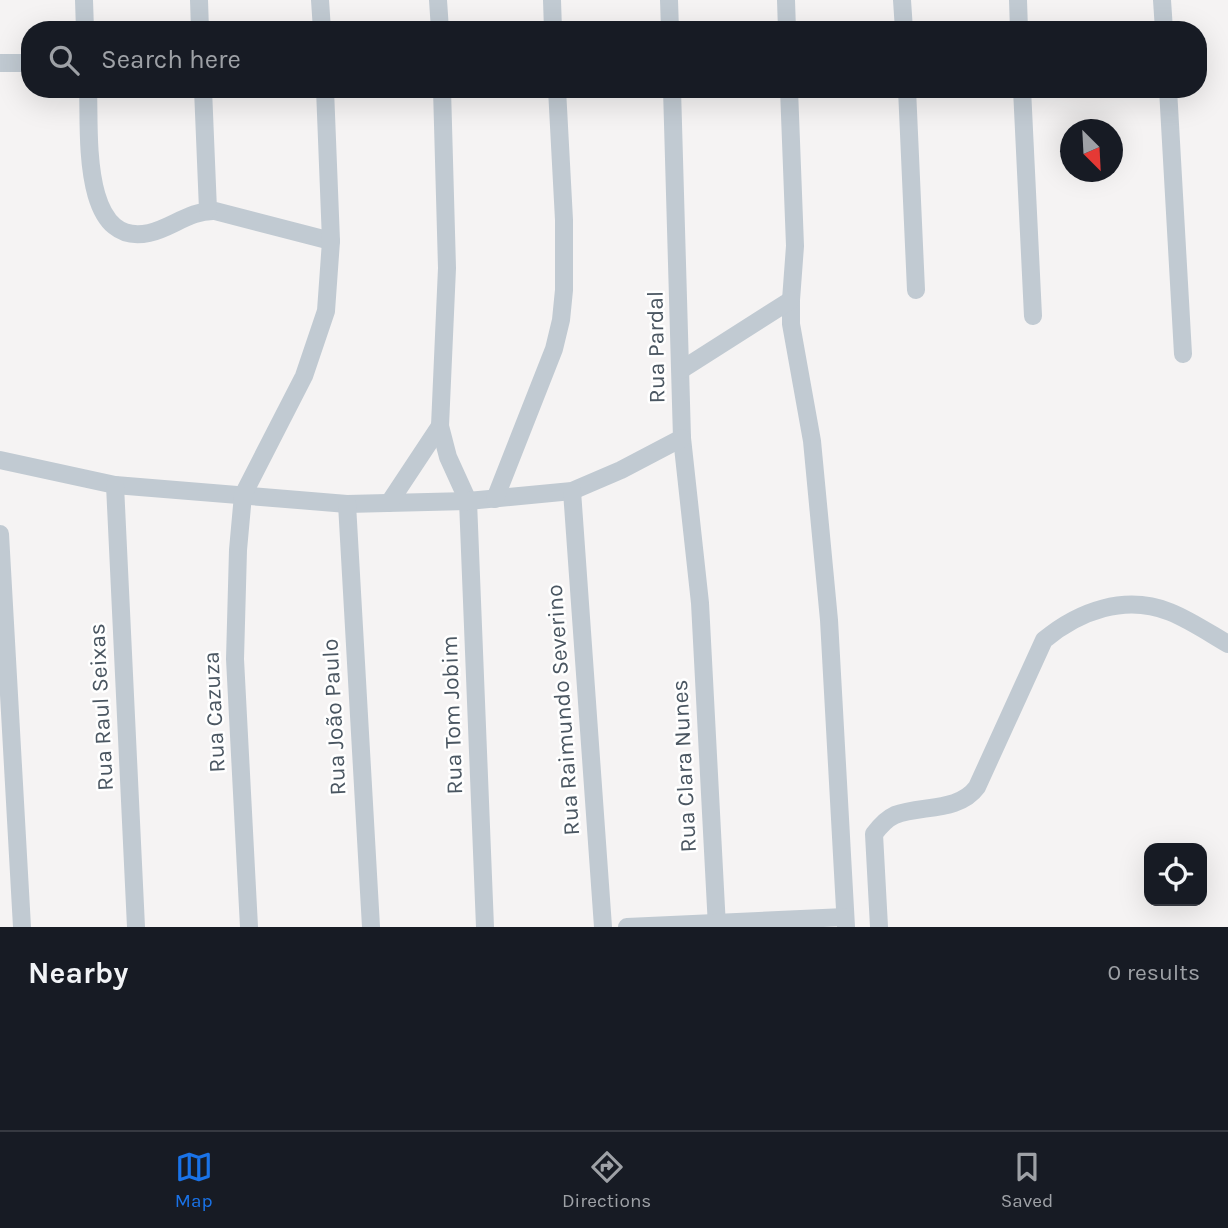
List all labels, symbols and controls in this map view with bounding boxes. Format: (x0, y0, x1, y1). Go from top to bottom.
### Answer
search box (21, 21, 1207, 98)
icon: search (45, 41, 83, 79)
text: Search here (101, 44, 241, 75)
north arrow (1060, 119, 1123, 182)
street label: Rua Pardal (642, 290, 670, 404)
street label: Rua Raimundo Severino (541, 584, 585, 836)
street label: Rua Raul Seixas (83, 623, 119, 791)
street label: Rua Tom Jobim (436, 635, 468, 795)
street label: Rua João Paulo (316, 638, 352, 796)
street label: Rua Cazuza (197, 651, 231, 773)
street label: Rua Clara Nunes (666, 679, 702, 853)
map controls (1144, 843, 1207, 906)
button: locate (1144, 843, 1207, 906)
text: Nearby (28, 955, 128, 991)
text: 0 results (1108, 959, 1200, 986)
tab: Map (175, 1148, 213, 1212)
tab: Directions (562, 1148, 651, 1212)
tab: Saved (1001, 1148, 1053, 1212)

